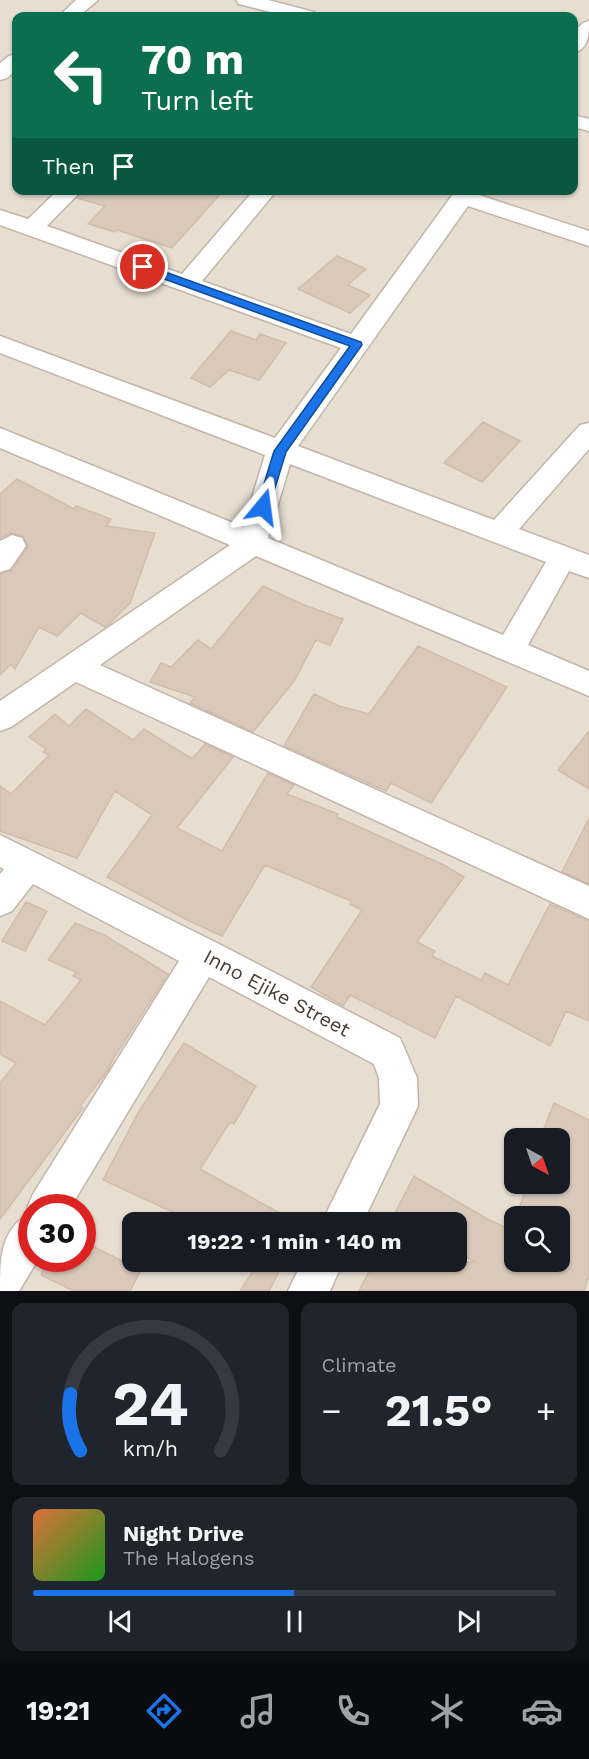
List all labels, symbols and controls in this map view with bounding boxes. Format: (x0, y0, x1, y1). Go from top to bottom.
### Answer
text: 70 m (141, 35, 244, 84)
icon: left (42, 36, 120, 114)
text: Turn left (141, 85, 253, 117)
icon: arrive (107, 150, 140, 183)
text: Then (42, 154, 95, 179)
pin (117, 241, 168, 292)
icon: arrive (126, 250, 159, 283)
position arrow (231, 475, 295, 539)
street label: Inno Ejike Street (200, 944, 355, 1042)
north arrow (504, 1128, 570, 1194)
map controls (504, 1128, 570, 1272)
speed limit sign: 30 (18, 1194, 96, 1272)
button: search (504, 1206, 570, 1272)
text: 19:22 · 1 min · 140 m (187, 1229, 402, 1254)
text: Climate (322, 1353, 397, 1377)
text: 24 (112, 1367, 189, 1440)
text: 21.5° (385, 1384, 493, 1437)
text: − (322, 1391, 341, 1430)
text: + (536, 1391, 556, 1430)
text: km/h (123, 1436, 178, 1461)
text: Night Drive (123, 1521, 244, 1546)
text: The Halogens (123, 1546, 255, 1570)
icon: previous (104, 1605, 137, 1638)
icon: pause (278, 1605, 311, 1638)
icon: next (452, 1605, 485, 1638)
icon: directions (143, 1690, 185, 1732)
icon: music (237, 1690, 279, 1732)
icon: phone (332, 1690, 374, 1732)
icon: climate (426, 1690, 468, 1732)
icon: car (521, 1690, 563, 1732)
text: 19:21 (26, 1695, 90, 1727)

